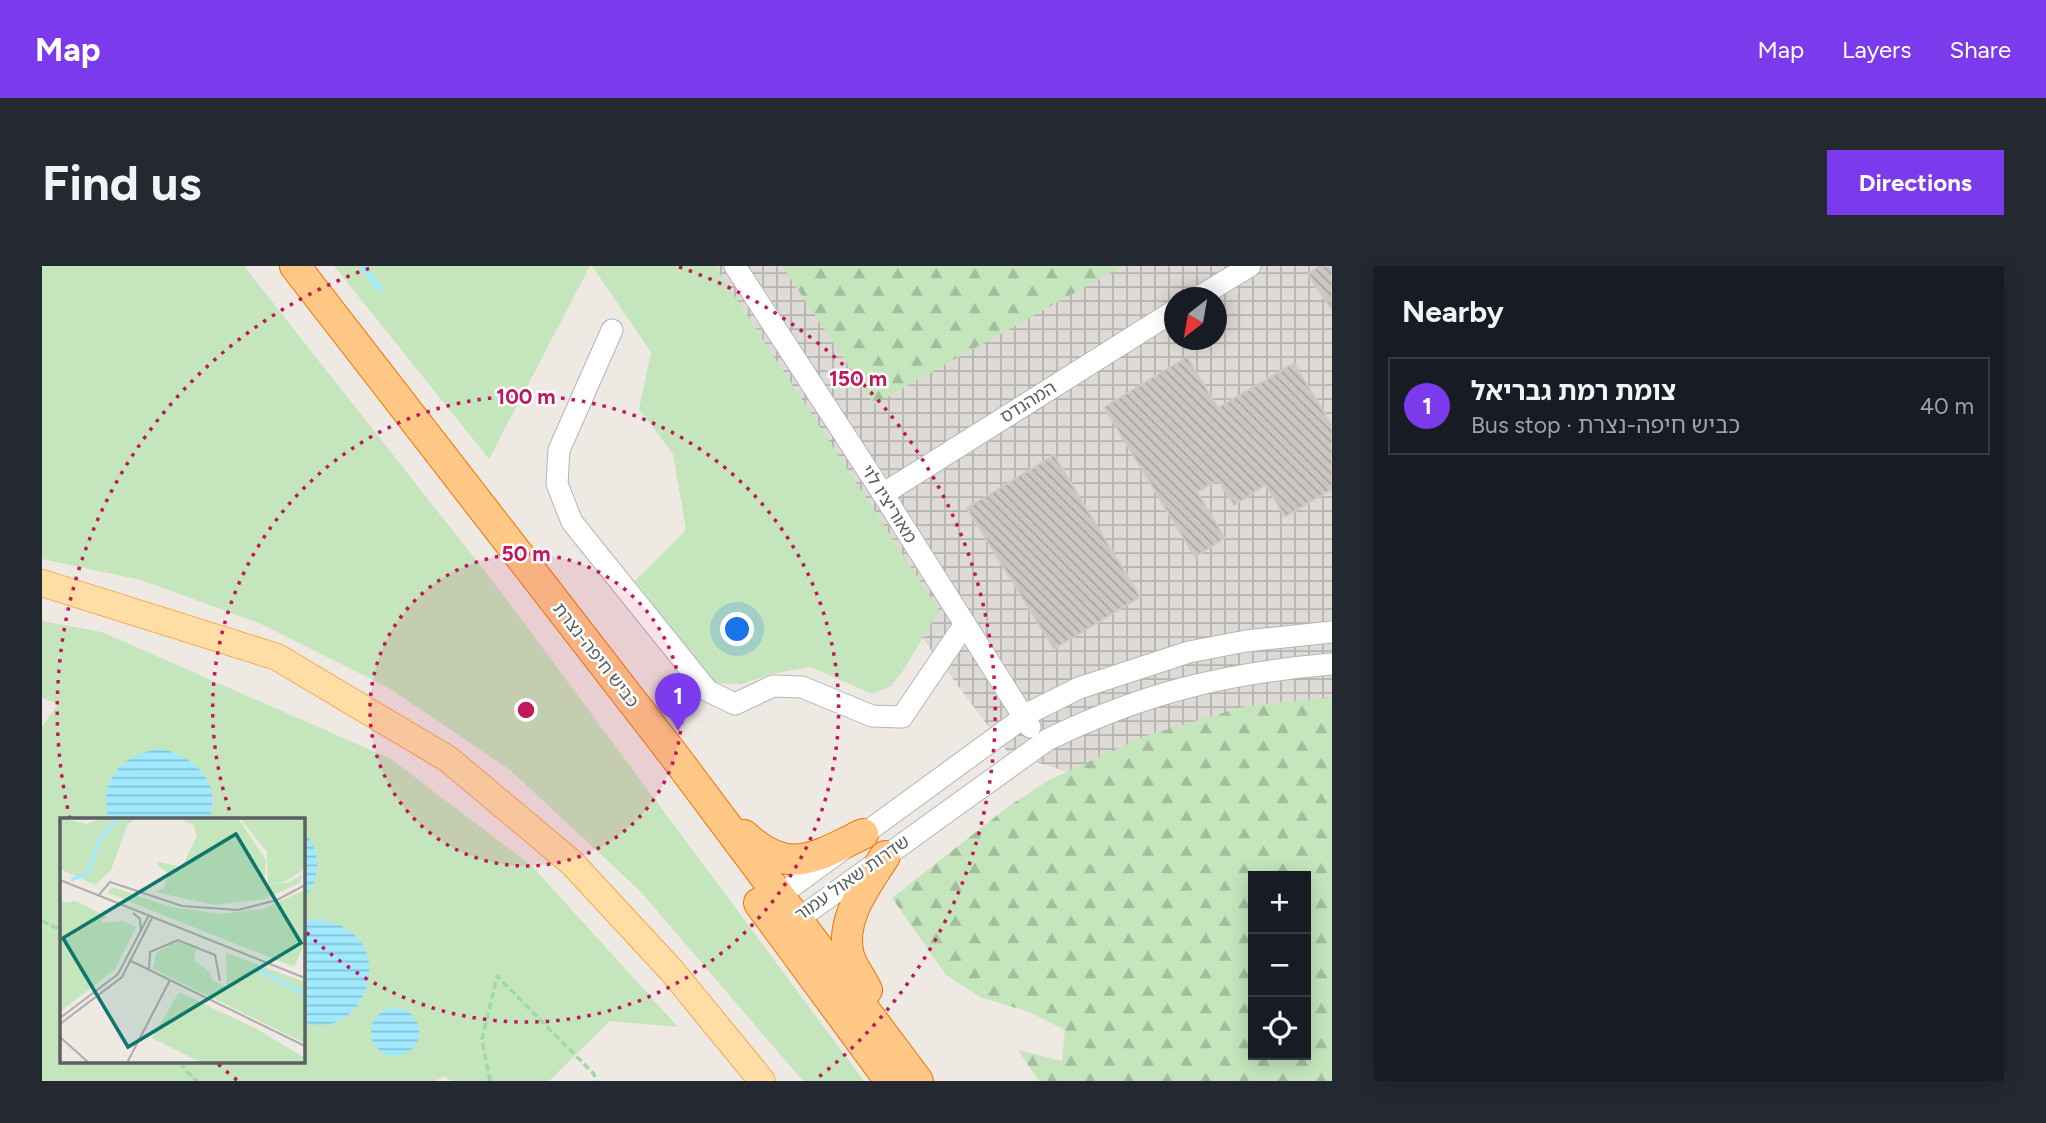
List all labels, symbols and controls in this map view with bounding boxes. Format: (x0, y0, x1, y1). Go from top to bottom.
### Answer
text: Map (35, 30, 101, 69)
text: Map (1757, 35, 1804, 64)
text: Layers (1842, 35, 1911, 64)
text: Share (1949, 35, 2011, 64)
button: Directions (1827, 150, 2004, 215)
text: Find us (42, 153, 201, 212)
north arrow (1164, 287, 1227, 350)
text: Nearby (1402, 293, 1504, 330)
text: 150 m (829, 366, 887, 391)
text: צומת רמת גבריאל (1471, 375, 1676, 407)
street label: המהנדס (996, 376, 1060, 428)
text: 100 m (496, 384, 556, 409)
text: 1 (1422, 392, 1432, 420)
text: 40 m (1920, 392, 1974, 420)
text: Bus stop · כביש חיפה-נצרת (1471, 411, 1740, 439)
street label: מאוריציו לוי (856, 461, 922, 547)
text: 50 m (501, 541, 551, 566)
street label: כביש חיפה-נצרת (548, 598, 644, 712)
your location (720, 612, 754, 646)
pin: 1 (655, 673, 701, 731)
centre of rings (514, 698, 538, 722)
inset map (60, 818, 304, 1063)
street label: שדרות שאול עמור (790, 830, 914, 926)
map controls (1248, 871, 1311, 1060)
button: + (1248, 871, 1311, 934)
button: − (1248, 934, 1311, 997)
button: locate (1248, 997, 1311, 1060)

